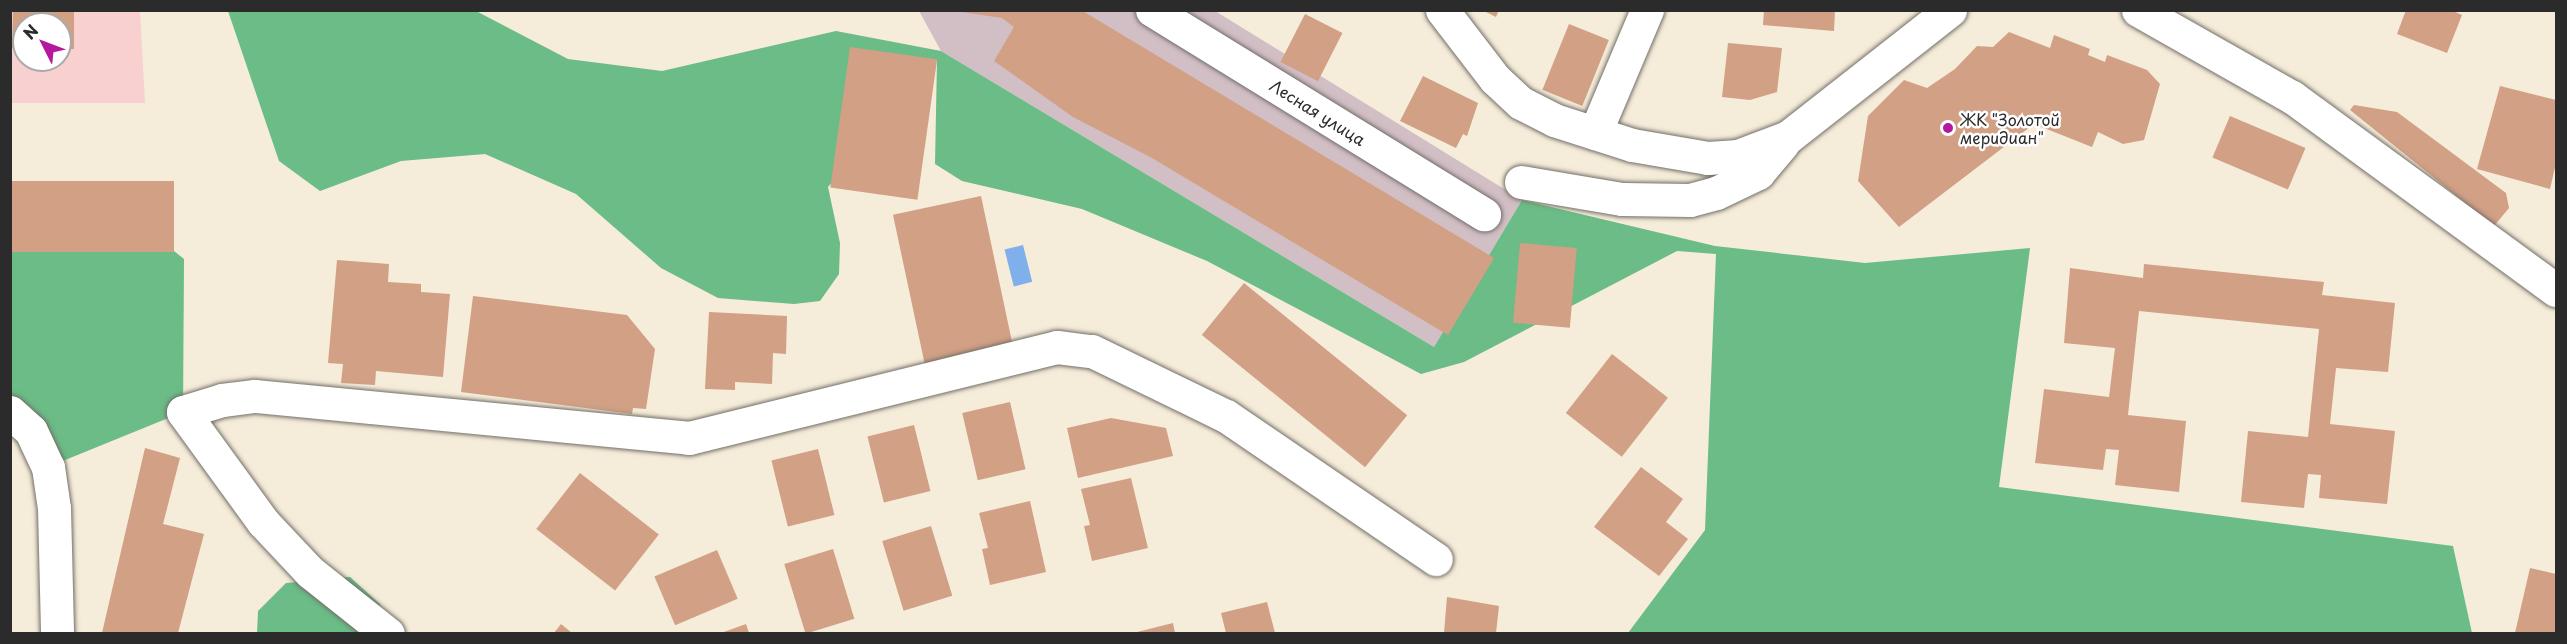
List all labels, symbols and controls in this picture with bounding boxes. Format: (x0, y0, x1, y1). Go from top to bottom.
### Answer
north arrow (12, 12, 72, 72)
text: N (17, 19, 43, 44)
street label: Лесная улица (1266, 75, 1370, 149)
place label: ЖК "Золотой меридиан" (1960, 109, 2061, 147)
marker: ЖК "Золотой меридиан" (1941, 121, 1955, 135)

